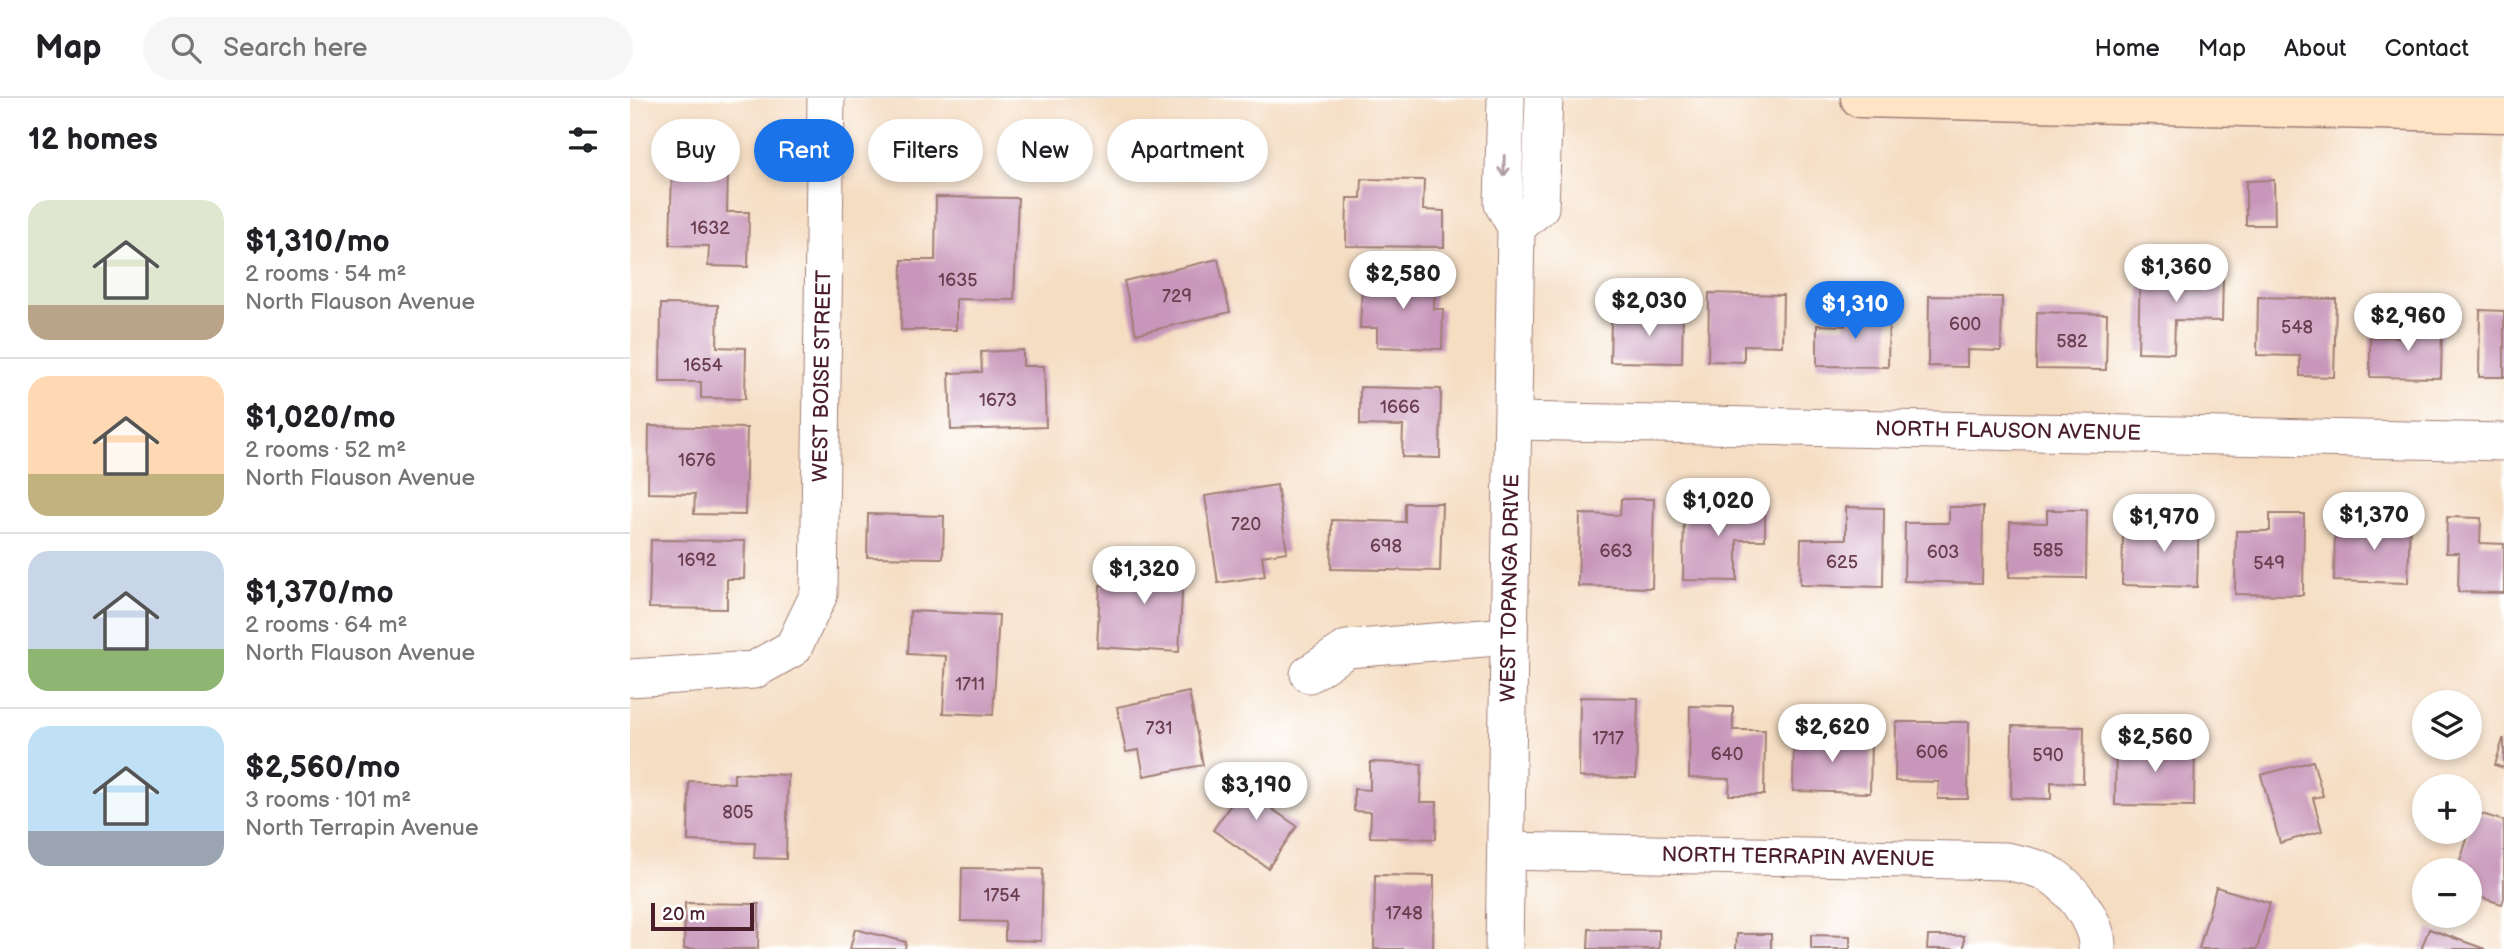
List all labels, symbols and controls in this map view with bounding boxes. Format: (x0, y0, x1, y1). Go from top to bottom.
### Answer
search box (143, 17, 633, 80)
text: Map (35, 28, 101, 68)
icon: search (167, 29, 205, 67)
text: Search here (223, 33, 367, 64)
text: Home (2095, 34, 2160, 63)
text: Map (2198, 34, 2246, 63)
text: About (2284, 34, 2346, 63)
text: Contact (2384, 34, 2469, 63)
chip: Buy (651, 119, 740, 182)
chip: Rent (754, 119, 854, 182)
chip: Filters (868, 119, 983, 182)
chip: New (997, 119, 1093, 182)
chip: Apartment (1107, 119, 1268, 182)
icon: filters (564, 121, 602, 159)
text: 12 homes (28, 122, 158, 158)
one-way arrow (1497, 154, 1511, 177)
house number: 1632 (690, 218, 730, 239)
text: $1,310/mo (245, 224, 390, 260)
icon: home (84, 228, 168, 312)
pin: $1,360 (2119, 244, 2233, 304)
pin: $2,580 (1346, 252, 1460, 311)
text: $1,360 (2140, 253, 2212, 281)
text: 2 rooms · 54 m² (245, 260, 407, 288)
text: $2,580 (1365, 260, 1441, 288)
street label: WEST BOISE STREET (808, 269, 836, 482)
house number: 1635 (938, 270, 978, 291)
pin: $2,030 (1592, 278, 1706, 338)
pin: $1,310 (1798, 282, 1912, 341)
house number: 729 (1162, 286, 1192, 307)
text: $2,030 (1611, 287, 1687, 315)
text: North Flauson Avenue (245, 288, 475, 316)
text: $1,310 (1821, 290, 1889, 318)
pin: $2,960 (2351, 294, 2465, 353)
text: $2,960 (2370, 302, 2446, 330)
house number: 600 (1949, 314, 1981, 335)
house number: 548 (2281, 317, 2313, 338)
house number: 582 (2056, 331, 2088, 352)
house number: 1654 (683, 355, 723, 376)
house number: 1673 (979, 390, 1017, 411)
house number: 1666 (1380, 397, 1420, 418)
text: $1,020/mo (245, 400, 396, 436)
icon: home (84, 404, 168, 488)
street label: NORTH FLAUSON AVENUE (1875, 416, 2141, 446)
text: 2 rooms · 52 m² (245, 436, 406, 464)
house number: 1676 (678, 450, 716, 471)
text: North Flauson Avenue (245, 464, 475, 492)
street label: WEST TOPANGA DRIVE (1496, 474, 1524, 702)
pin: $1,020 (1661, 478, 1775, 538)
text: $1,020 (1682, 487, 1754, 515)
pin: $1,370 (2317, 492, 2431, 552)
pin: $1,970 (2107, 494, 2221, 554)
text: $1,370 (2339, 501, 2409, 529)
text: $1,970 (2129, 503, 2199, 531)
house number: 720 (1231, 514, 1261, 535)
house number: 698 (1370, 536, 1402, 557)
house number: 585 (2032, 540, 2064, 561)
house number: 663 (1599, 541, 1633, 562)
house number: 603 (1927, 542, 1959, 563)
pin: $1,320 (1087, 546, 1201, 606)
house number: 1692 (678, 550, 717, 571)
house number: 625 (1826, 552, 1858, 573)
house number: 549 (2253, 553, 2285, 574)
text: $1,320 (1108, 555, 1180, 583)
text: $1,370/mo (245, 575, 394, 611)
icon: home (84, 579, 168, 663)
text: 2 rooms · 64 m² (245, 611, 407, 639)
text: North Flauson Avenue (245, 639, 475, 667)
house number: 1711 (955, 674, 985, 695)
map controls (2412, 690, 2482, 928)
button: layers (2412, 690, 2482, 760)
pin: $2,620 (1775, 704, 1889, 764)
text: $2,620 (1794, 713, 1870, 741)
pin: $2,560 (2098, 714, 2212, 774)
house number: 731 (1146, 718, 1172, 739)
text: $2,560 (2117, 723, 2193, 751)
house number: 1717 (1592, 728, 1624, 749)
house number: 606 (1916, 742, 1948, 763)
house number: 640 (1711, 744, 1743, 765)
house number: 590 (2032, 745, 2064, 766)
text: $2,560/mo (245, 750, 400, 786)
icon: home (84, 754, 168, 838)
pin: $3,190 (1199, 762, 1313, 822)
text: $3,190 (1220, 771, 1292, 799)
button: + (2412, 774, 2482, 844)
text: 3 rooms · 101 m² (245, 786, 411, 814)
house number: 805 (722, 802, 754, 823)
text: North Terrapin Avenue (245, 814, 479, 842)
street label: NORTH TERRAPIN AVENUE (1661, 842, 1935, 872)
button: − (2412, 858, 2482, 928)
house number: 1754 (983, 885, 1021, 906)
scale bar (651, 900, 754, 932)
text: 20 m (662, 903, 705, 926)
house number: 1748 (1385, 903, 1423, 924)

